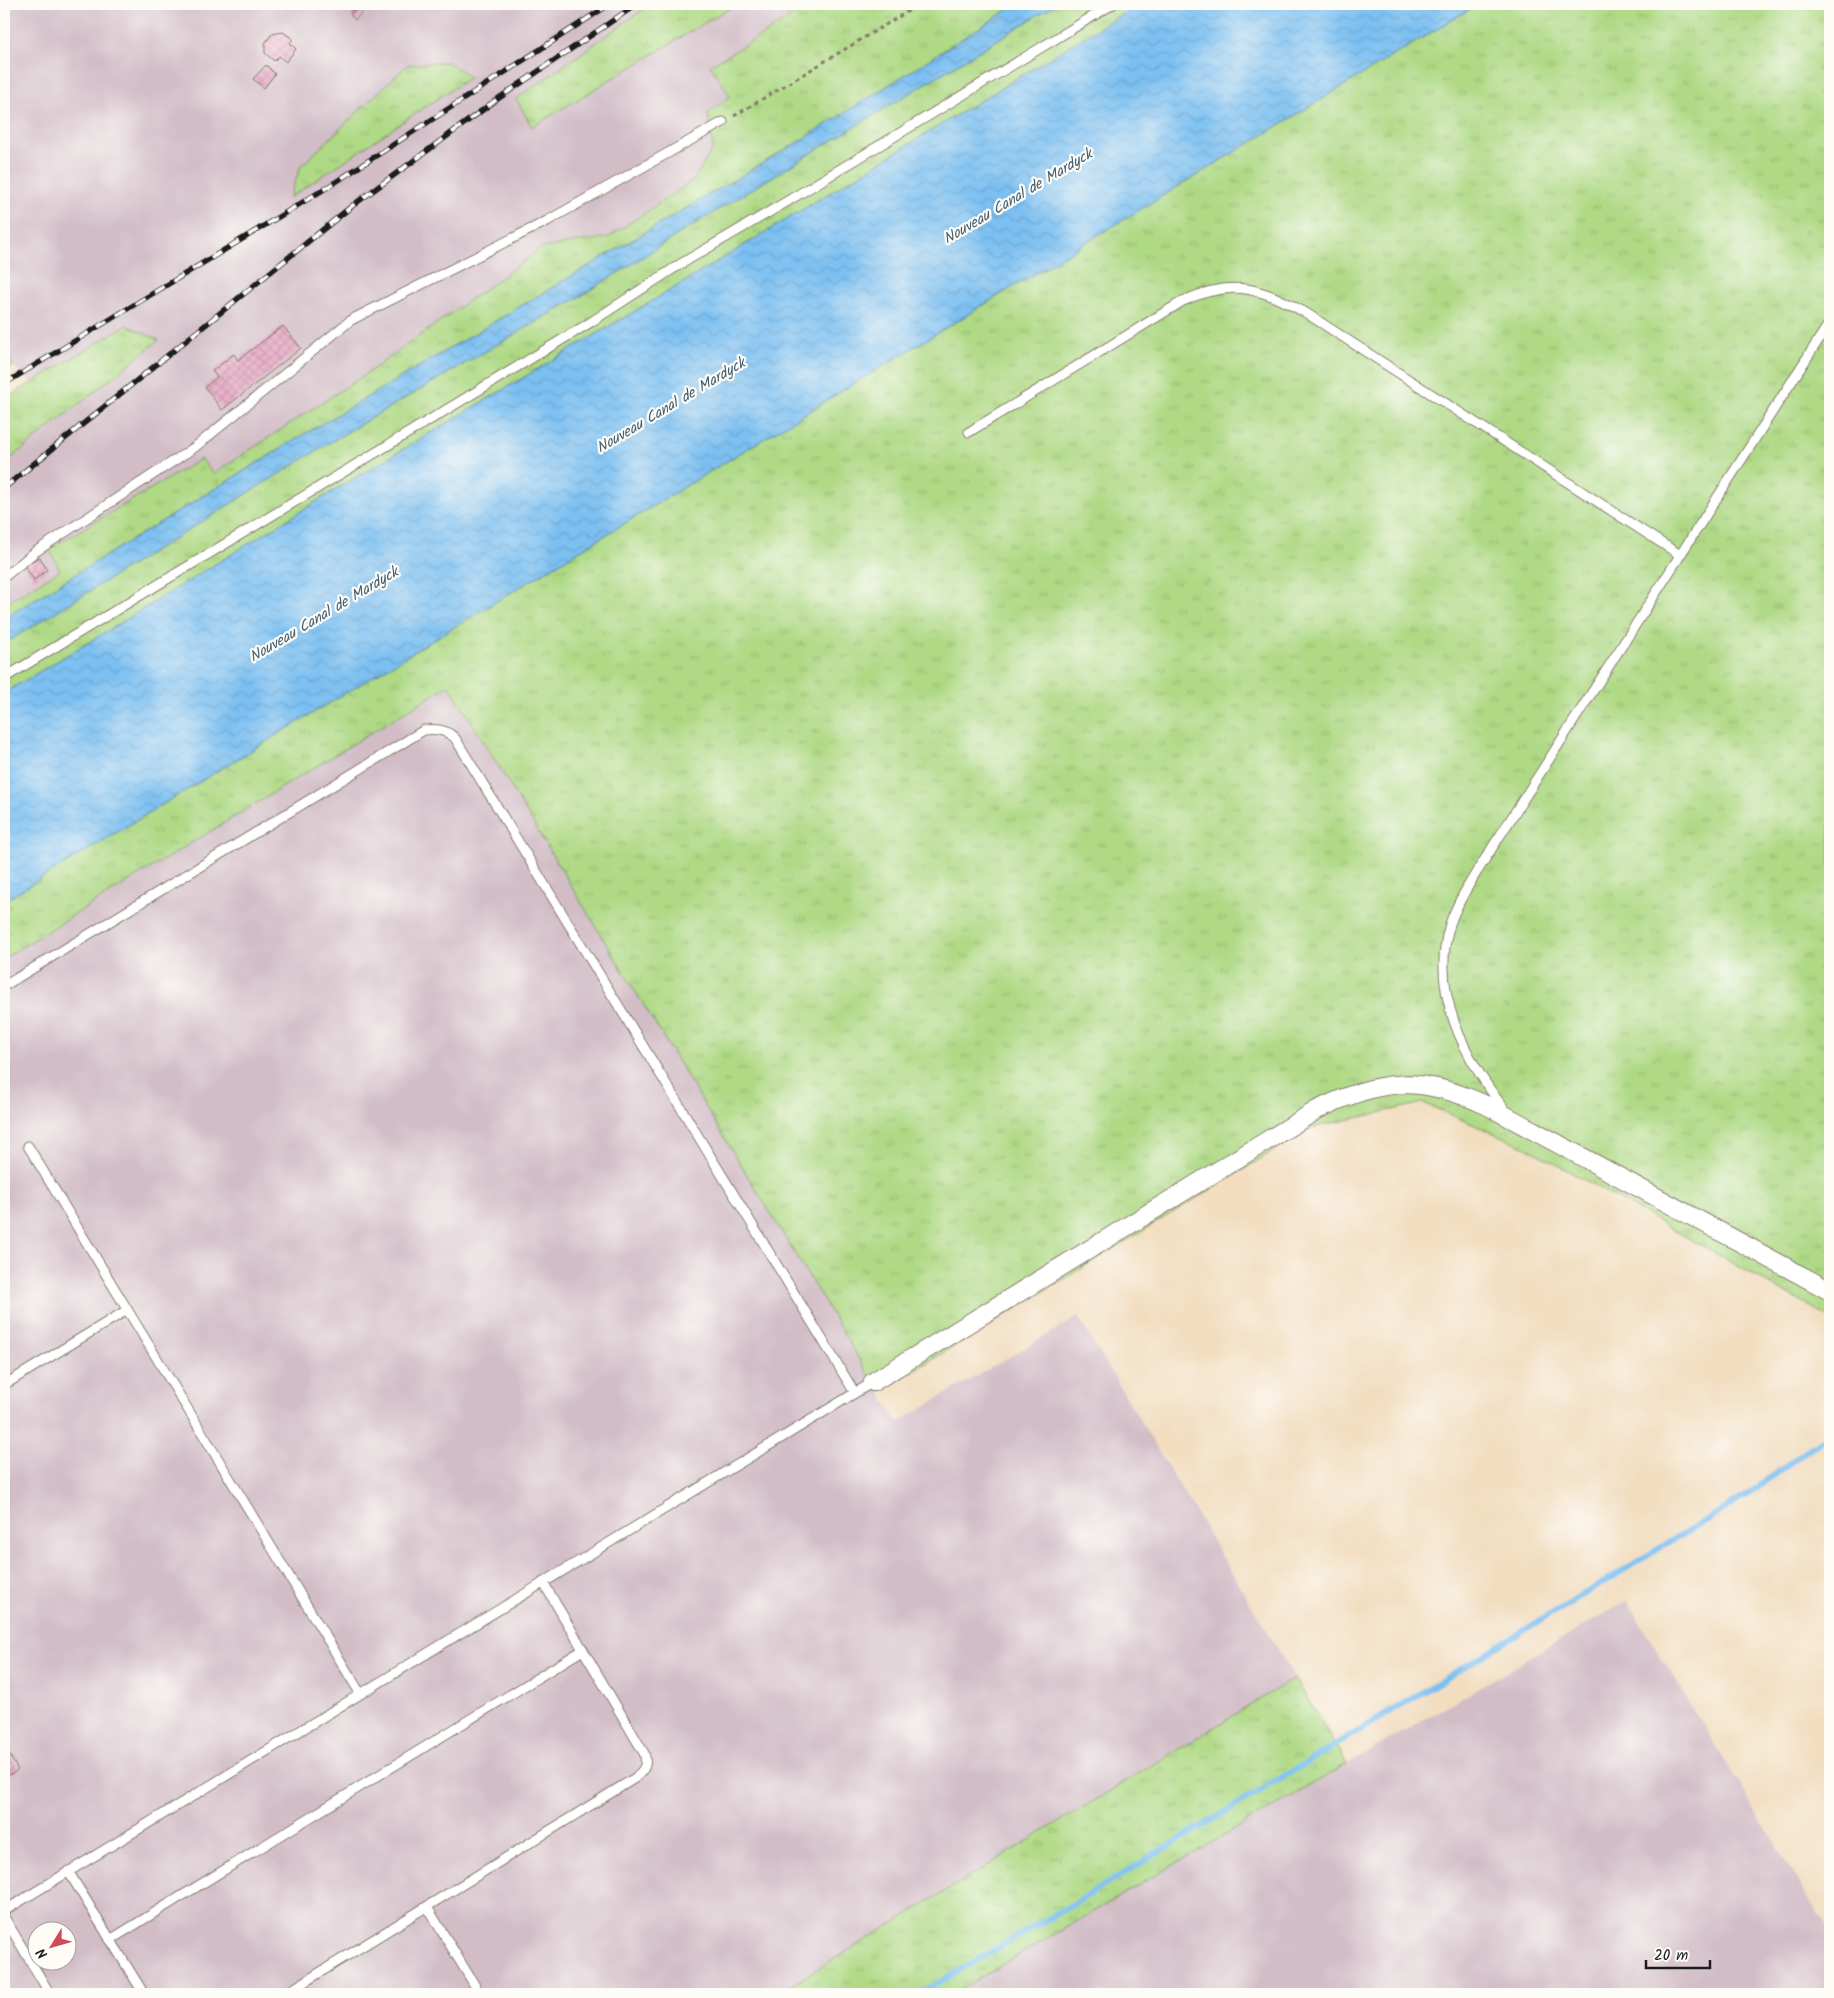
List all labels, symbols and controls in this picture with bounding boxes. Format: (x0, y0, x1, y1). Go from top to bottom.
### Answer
water label: Nouveau Canal de Mardyck (939, 142, 1099, 251)
water label: Nouveau Canal de Mardyck (592, 351, 752, 460)
water label: Nouveau Canal de Mardyck (245, 560, 405, 669)
north arrow (28, 1920, 78, 1970)
scale bar (1646, 1938, 1710, 1970)
text: N (31, 1943, 54, 1963)
text: 20 m (1654, 1944, 1688, 1968)

